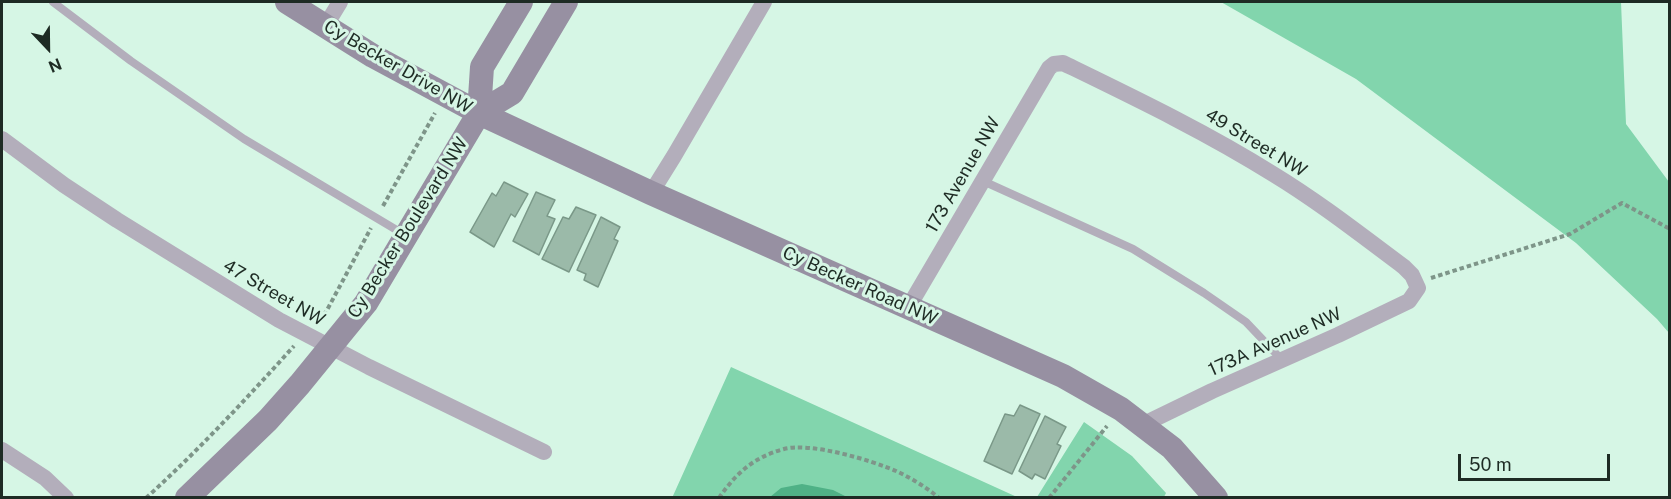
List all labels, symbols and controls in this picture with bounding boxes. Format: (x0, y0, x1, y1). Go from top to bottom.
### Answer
street label: Cy Becker Drive NW (320, 16, 476, 118)
north arrow (18, 18, 78, 78)
text: N (46, 54, 64, 76)
street label: 49 Street NW (1201, 104, 1311, 182)
street label: 173 Avenue NW (921, 113, 1005, 237)
street label: Cy Becker Boulevard NW (343, 134, 473, 322)
street label: Cy Becker Road NW (779, 242, 941, 330)
street label: 47 Street NW (219, 255, 329, 331)
street label: 173A Avenue NW (1205, 303, 1345, 381)
scale bar (1461, 442, 1612, 480)
text: 50 m (1469, 454, 1512, 475)

